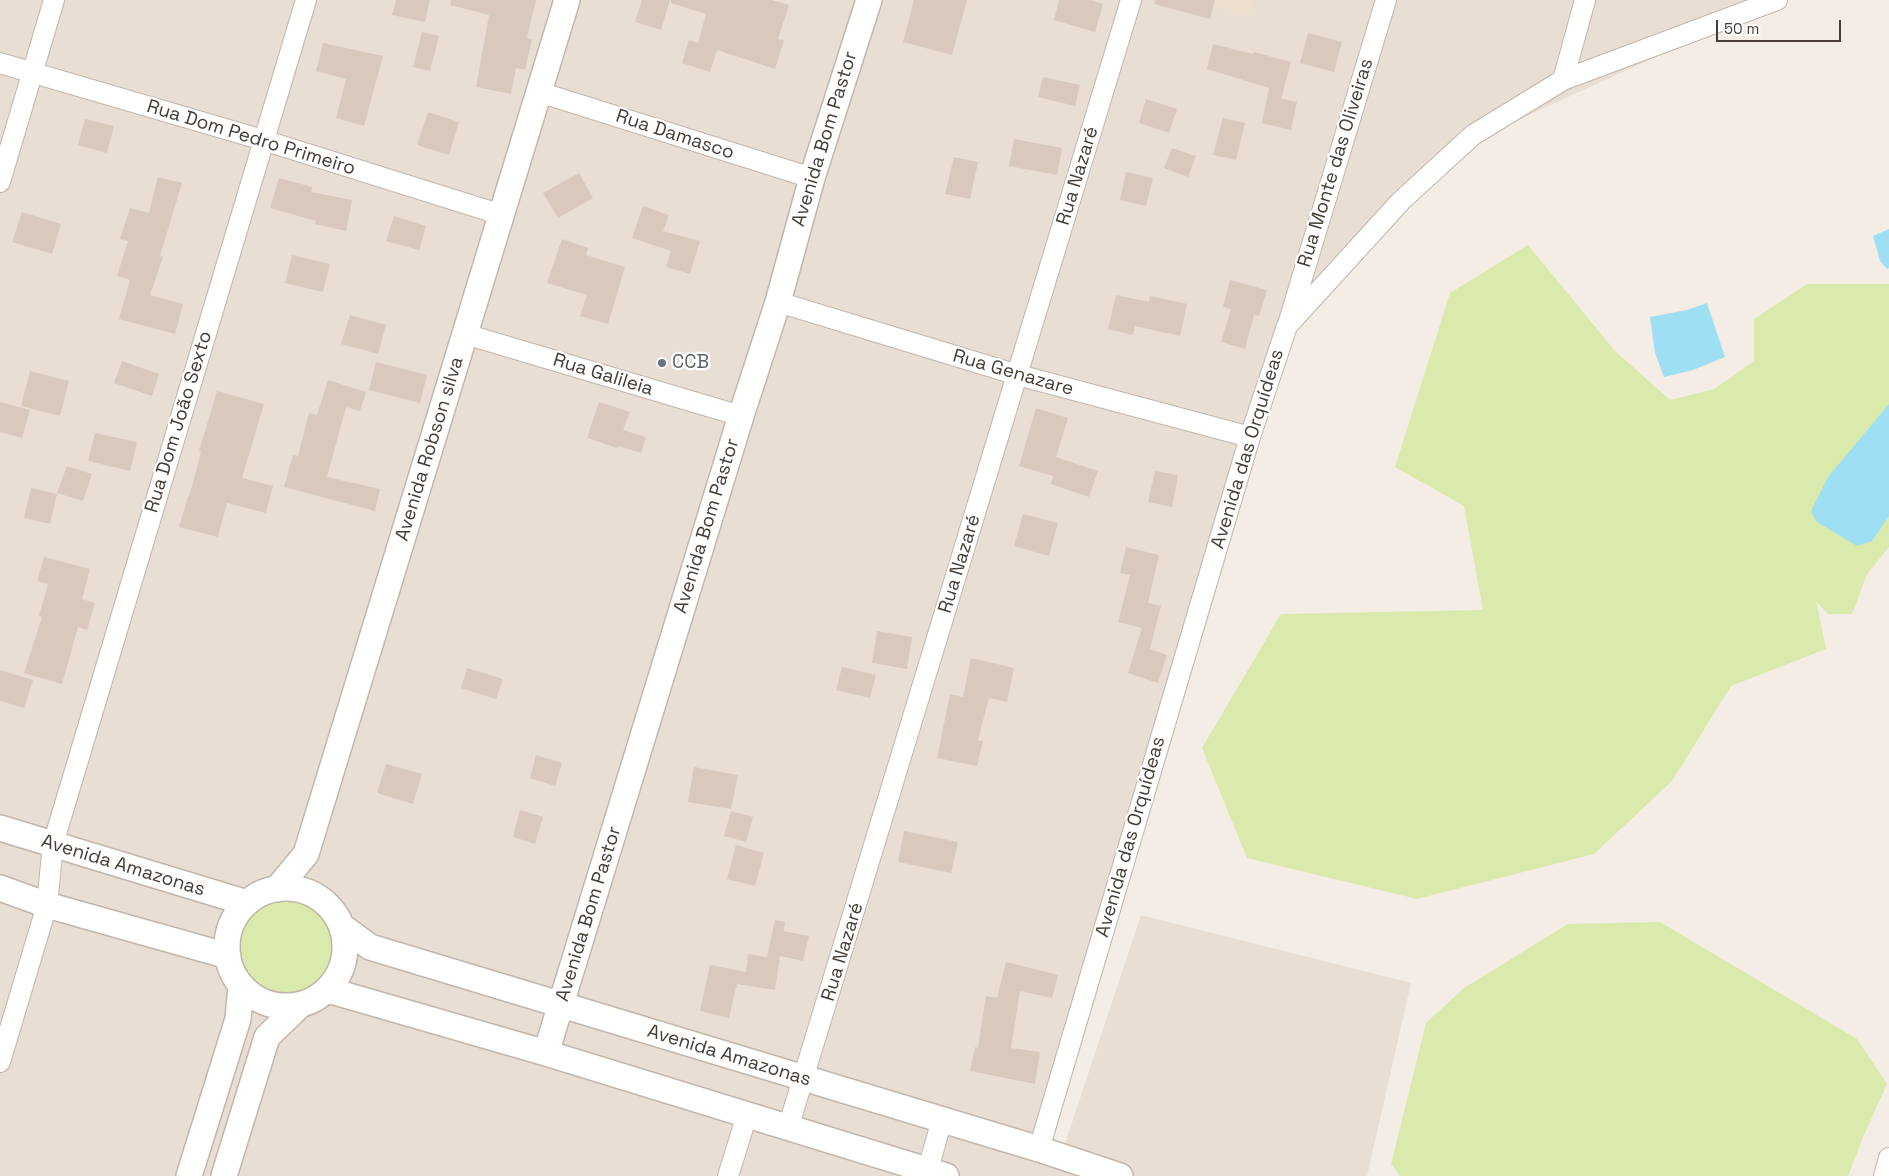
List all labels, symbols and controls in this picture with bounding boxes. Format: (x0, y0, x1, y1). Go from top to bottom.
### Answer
scale bar (1719, 10, 1844, 42)
text: 50 m (1724, 19, 1759, 38)
street label: Avenida Bom Pastor (788, 49, 862, 229)
street label: Rua Monte das Oliveiras (1293, 56, 1379, 270)
street label: Rua Dom Pedro Primeiro (144, 95, 358, 181)
street label: Rua Damasco (613, 105, 737, 165)
street label: Rua Nazaré (1052, 124, 1104, 228)
street label: Rua Dom João Sexto (141, 329, 217, 515)
street label: Rua Genazare (950, 345, 1076, 401)
street label: Avenida das Orquídeas (1207, 346, 1289, 552)
street label: Rua Galileia (550, 349, 656, 401)
place label: CCB (672, 352, 709, 374)
street label: Avenida Robson silva (391, 354, 469, 544)
marker: CCB (656, 357, 668, 369)
street label: Avenida Bom Pastor (670, 436, 744, 616)
street label: Rua Nazaré (934, 512, 986, 616)
street label: Avenida das Orquídeas (1091, 734, 1171, 940)
street label: Avenida Bom Pastor (552, 824, 626, 1004)
street label: Avenida Amazonas (38, 830, 208, 902)
street label: Rua Nazaré (817, 900, 869, 1004)
street label: Avenida Amazonas (644, 1020, 814, 1092)

